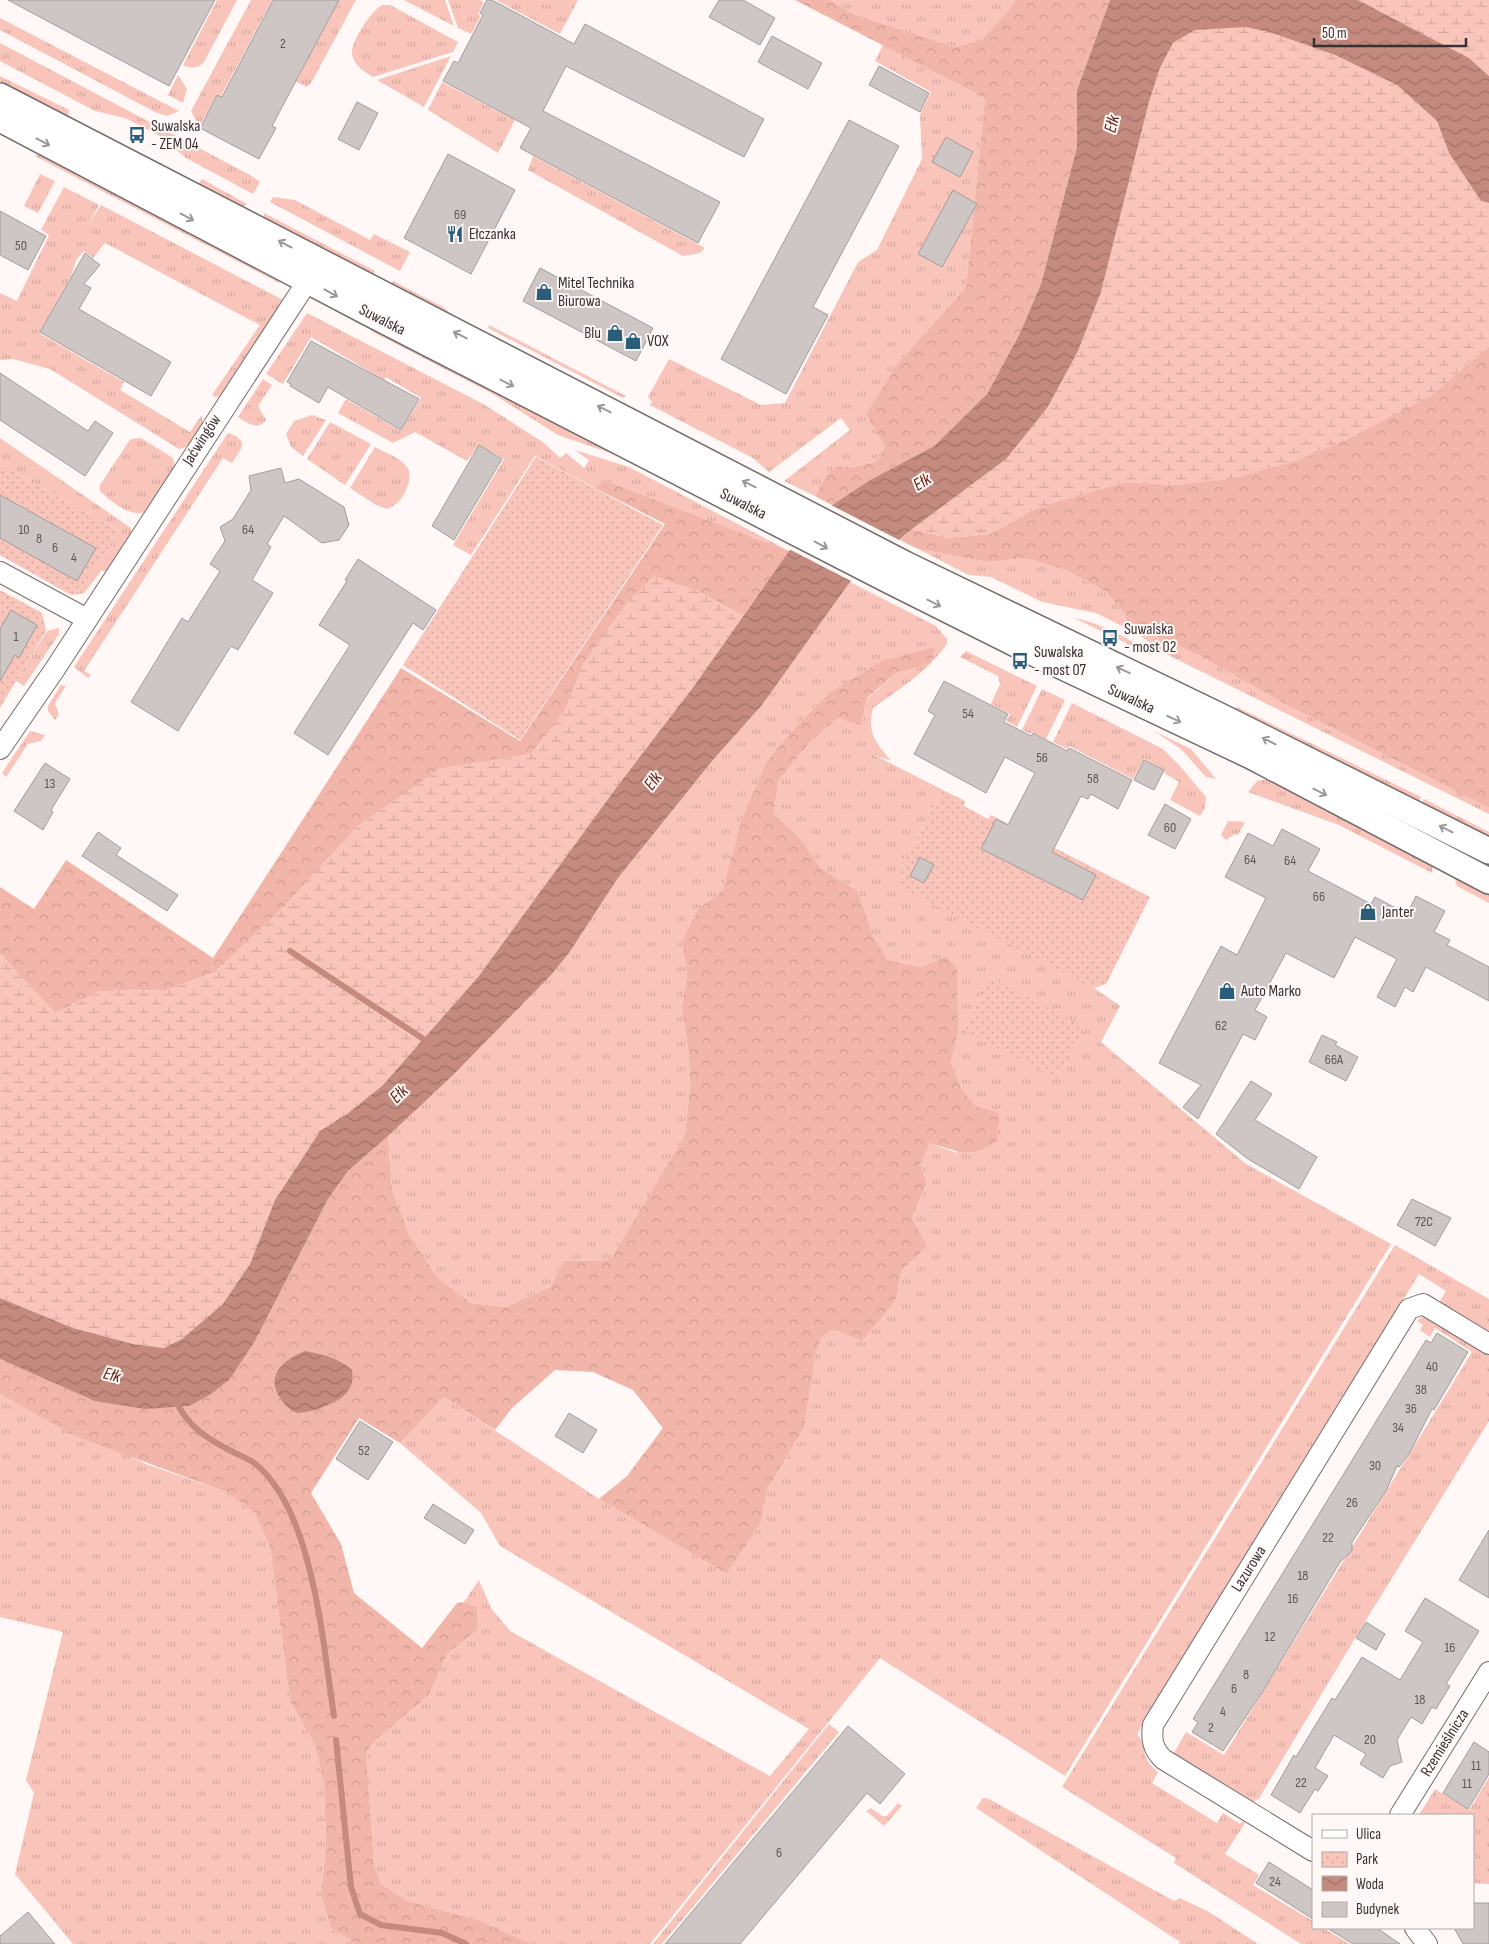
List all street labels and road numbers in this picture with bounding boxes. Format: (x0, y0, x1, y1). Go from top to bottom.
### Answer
street label: Suwalska (356, 300, 408, 340)
street label: Jaćwingów (178, 411, 225, 470)
street label: Suwalska (717, 484, 769, 524)
street label: Suwalska (1105, 680, 1157, 718)
street label: Lazurowa (1228, 1543, 1270, 1595)
street label: Rzemieślnicza (1417, 1706, 1473, 1780)

